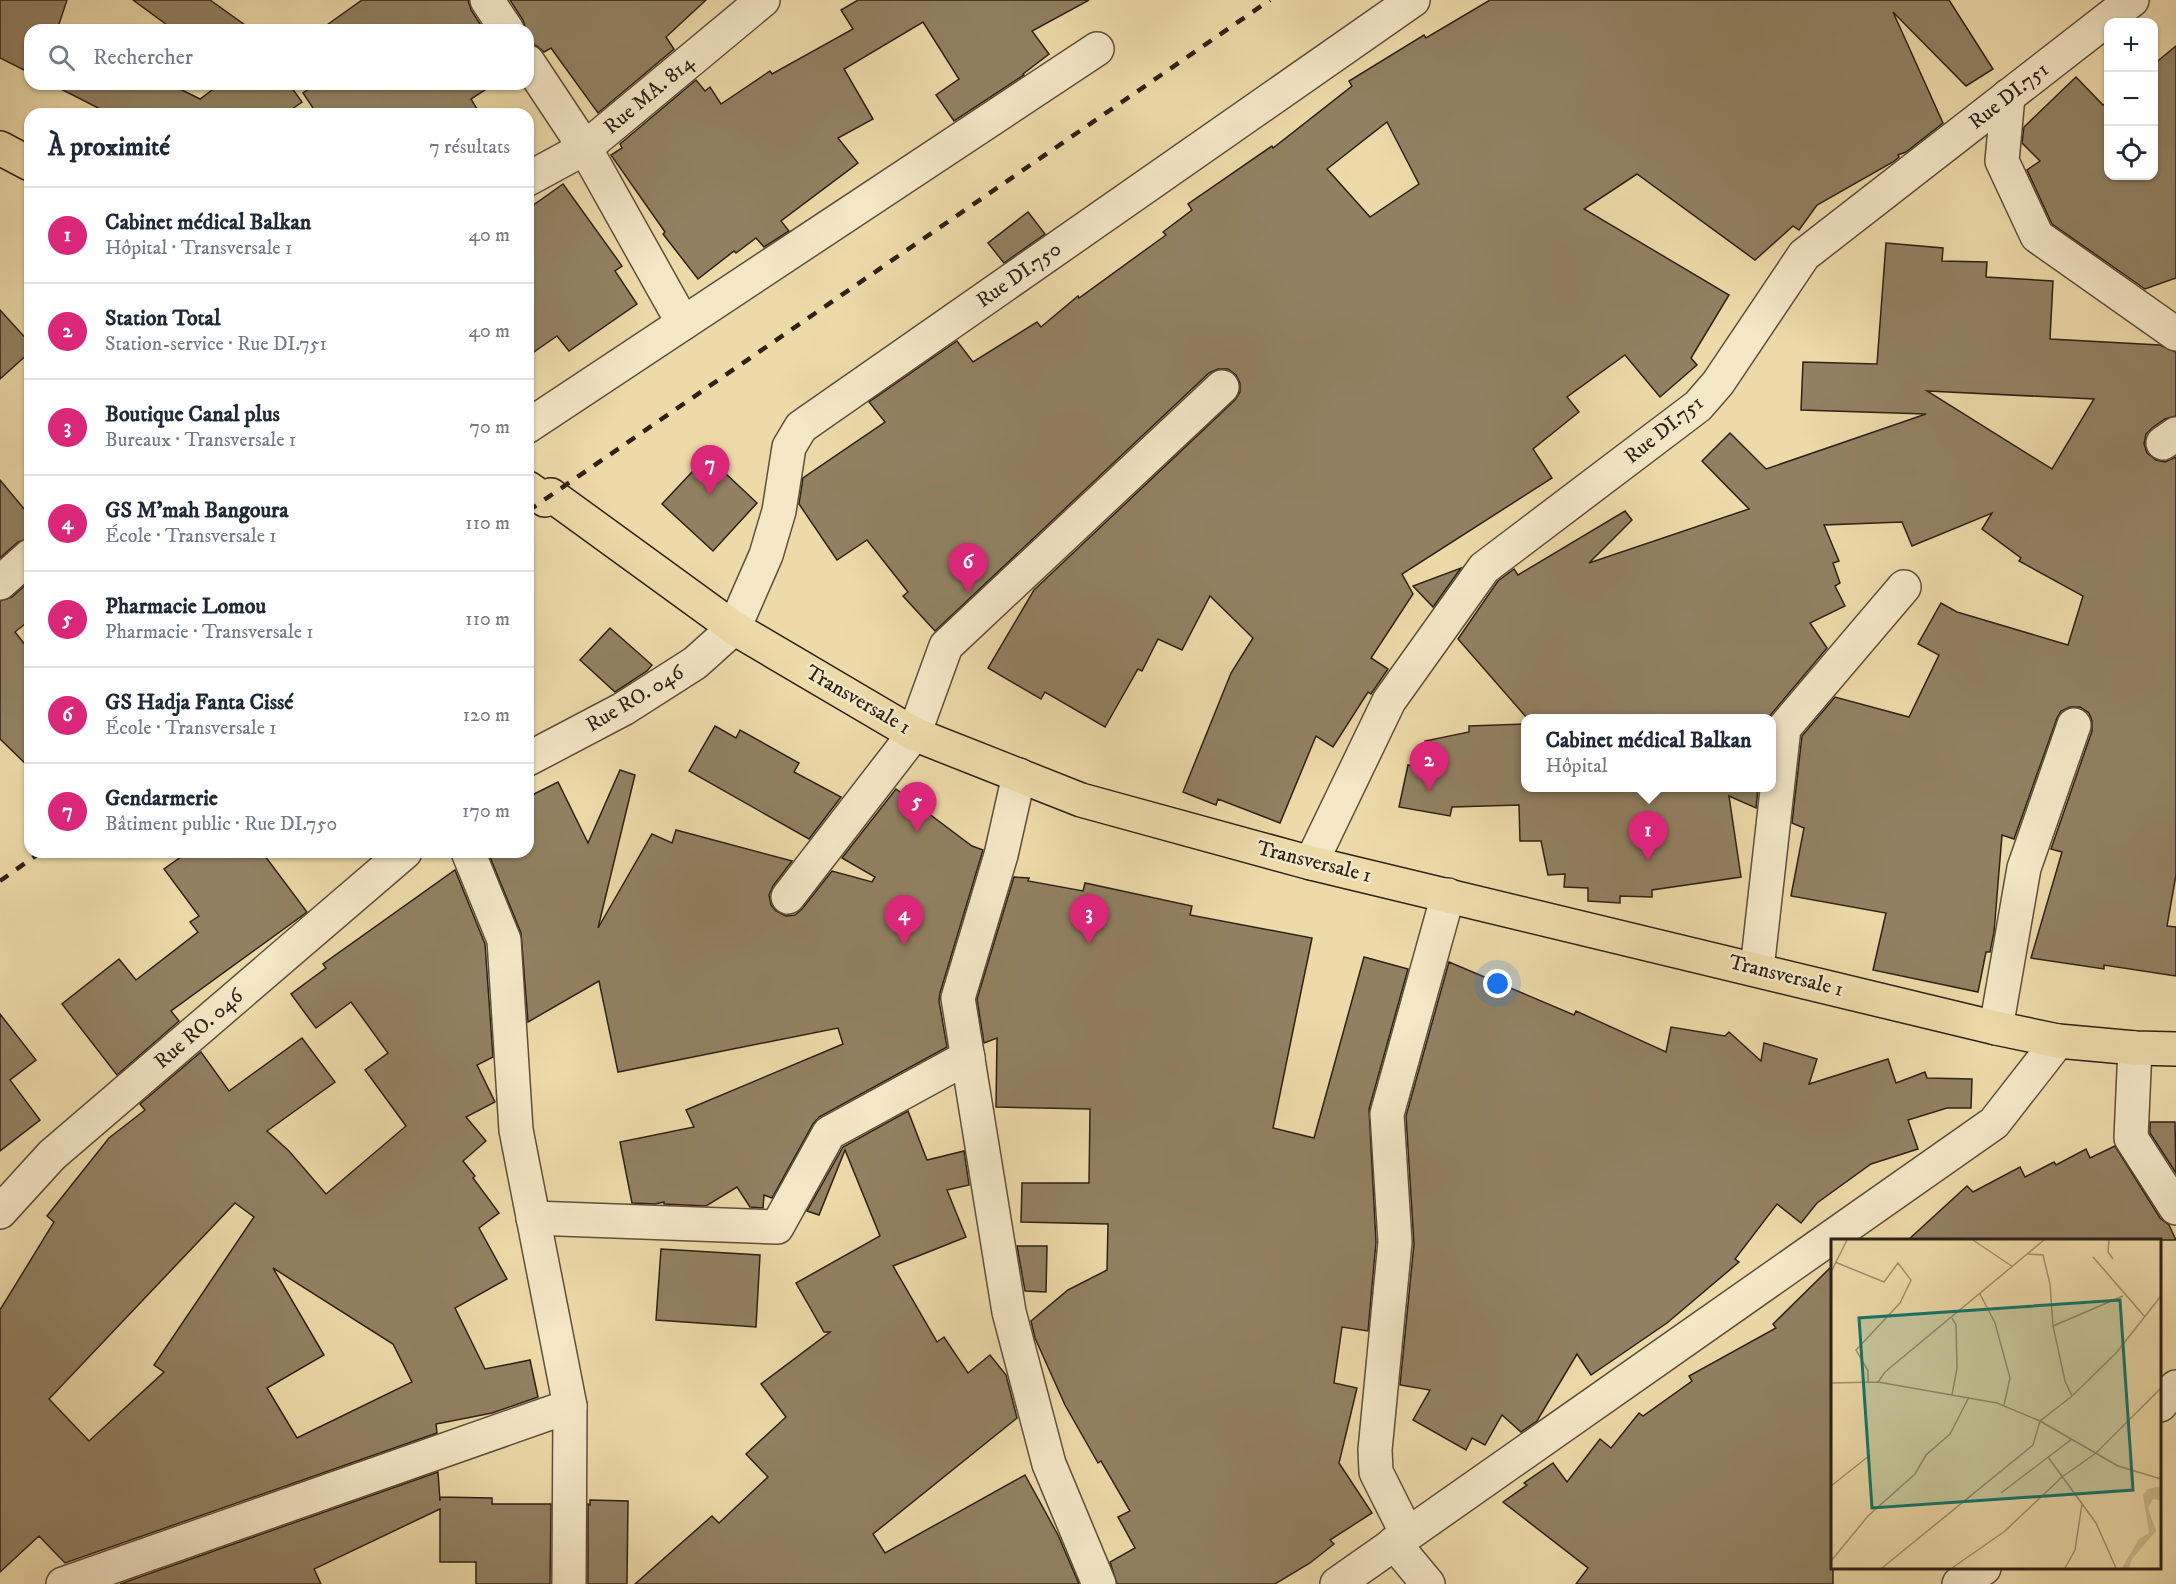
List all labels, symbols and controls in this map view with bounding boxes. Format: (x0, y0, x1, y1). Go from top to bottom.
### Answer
map controls (2104, 18, 2158, 180)
button: + (2104, 18, 2158, 72)
search box (24, 24, 534, 90)
icon: search (45, 41, 78, 74)
text: Rechercher (93, 44, 193, 71)
street label: Rue MA. 814 (598, 49, 700, 140)
street label: Rue DI.751 (1964, 57, 2054, 135)
button: − (2104, 72, 2158, 126)
button: locate (2104, 126, 2158, 180)
text: À proximité (48, 131, 170, 164)
text: 7 résultats (429, 135, 510, 160)
text: Cabinet médical Balkan (105, 209, 311, 236)
text: 1 (64, 223, 71, 248)
text: 40 m (468, 223, 510, 248)
text: Hôpital · Transversale 1 (105, 236, 292, 261)
street label: Rue DI.750 (971, 236, 1067, 314)
text: Station Total (105, 305, 221, 332)
text: 2 (63, 319, 72, 344)
text: 40 m (468, 319, 510, 344)
text: Station-service · Rue DI.751 (105, 332, 327, 357)
street label: Rue DI.751 (1619, 390, 1709, 470)
text: Boutique Canal plus (105, 401, 280, 428)
text: 3 (64, 415, 71, 440)
text: 70 m (469, 415, 510, 440)
text: Bureaux · Transversale 1 (105, 428, 296, 453)
pin: 7 (690, 446, 730, 495)
text: GS M'mah Bangoura (105, 497, 289, 524)
text: 4 (62, 511, 73, 536)
text: 110 m (465, 511, 510, 536)
text: École · Transversale 1 (105, 524, 277, 549)
pin: 6 (948, 544, 988, 593)
text: Pharmacie Lomou (105, 593, 266, 620)
text: 5 (63, 607, 72, 632)
text: 110 m (465, 607, 510, 632)
text: Pharmacie · Transversale 1 (105, 620, 314, 645)
street label: Rue RO. 046 (581, 659, 690, 738)
street label: Transversale 1 (801, 659, 915, 741)
text: GS Hadja Fanta Cissé (105, 689, 293, 716)
text: 6 (62, 703, 73, 728)
text: 120 m (463, 703, 510, 728)
popup (1521, 714, 1776, 792)
text: École · Transversale 1 (105, 716, 277, 741)
text: Cabinet médical Balkan (1545, 727, 1752, 754)
pin: 2 (1410, 742, 1448, 791)
text: Hôpital (1545, 754, 1608, 779)
pin: 5 (898, 782, 936, 832)
text: Gendarmerie (105, 785, 218, 812)
text: 7 (62, 799, 73, 824)
text: 170 m (462, 799, 510, 824)
text: Bâtiment public · Rue DI.750 (105, 812, 337, 837)
pin: 1 (1628, 812, 1668, 861)
street label: Transversale 1 (1254, 835, 1374, 889)
pin: 3 (1070, 894, 1108, 944)
pin: 4 (884, 896, 924, 945)
street label: Transversale 1 (1726, 949, 1846, 1003)
your location (1483, 969, 1512, 998)
street label: Rue RO. 046 (149, 983, 250, 1075)
inset map (1831, 1239, 2161, 1569)

